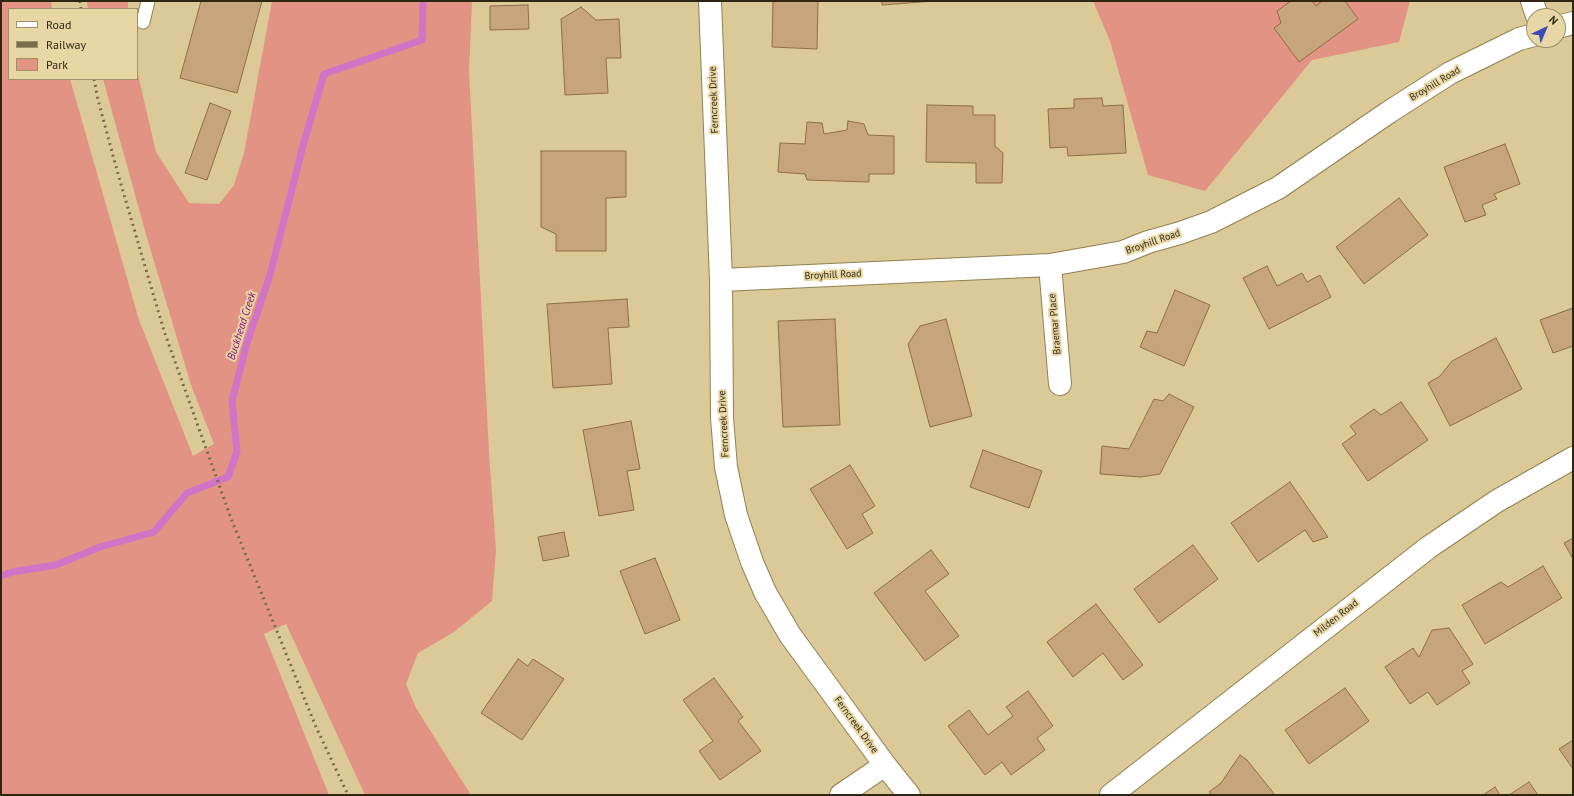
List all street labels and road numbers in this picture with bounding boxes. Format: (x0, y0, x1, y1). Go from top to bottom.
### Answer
street label: Broyhill Road (1407, 64, 1463, 104)
street label: Ferncreek Drive (707, 66, 721, 134)
street label: Broyhill Road (1124, 227, 1182, 257)
street label: Broyhill Road (804, 268, 862, 282)
street label: Braemar Place (1046, 293, 1064, 355)
street label: Ferncreek Drive (716, 390, 732, 458)
street label: Milden Road (1311, 597, 1361, 639)
street label: Ferncreek Drive (831, 694, 881, 756)

